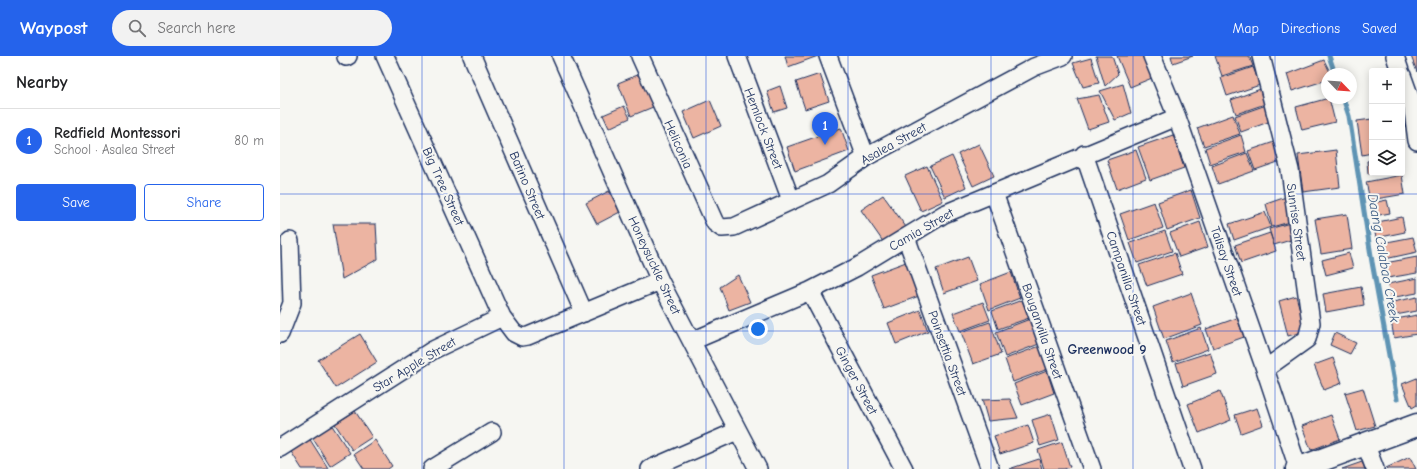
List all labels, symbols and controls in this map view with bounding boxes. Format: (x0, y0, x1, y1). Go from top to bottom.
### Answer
search box (112, 10, 392, 46)
text: Waypost (20, 17, 88, 39)
icon: search (126, 17, 148, 39)
text: Search here (158, 19, 236, 37)
text: Map (1232, 20, 1259, 37)
text: Directions (1281, 20, 1340, 37)
text: Saved (1362, 20, 1397, 37)
north arrow (1321, 68, 1357, 104)
map controls (1369, 68, 1405, 176)
button: + (1369, 68, 1405, 104)
text: Nearby (16, 73, 67, 92)
street label: Hemlock Street (741, 85, 786, 172)
button: − (1369, 104, 1405, 140)
pin: 1 (812, 112, 838, 145)
street label: Heliconia (661, 118, 696, 171)
street label: Asalea Street (858, 119, 930, 168)
text: Redfield Montessori (54, 124, 181, 142)
text: 1 (26, 133, 32, 148)
text: 80 m (234, 133, 264, 148)
button: layers (1369, 140, 1405, 176)
text: School · Asalea Street (54, 142, 175, 157)
street label: Big Tree Street (420, 145, 468, 229)
street label: Batino Street (506, 149, 549, 223)
street label: Sunrise Street (1284, 182, 1310, 263)
button: Save (16, 184, 136, 221)
button: Share (144, 184, 264, 221)
water label: Daang Calabao Creek (1364, 192, 1403, 324)
street label: Camia Street (886, 204, 957, 254)
street label: Honeysuckle Street (625, 214, 684, 318)
street label: Talisay Street (1208, 224, 1246, 299)
street label: Campanilla Street (1103, 229, 1150, 328)
street label: Bouganvilla Street (1019, 281, 1066, 382)
street label: Poinsettia Street (925, 308, 970, 399)
your location (748, 319, 768, 339)
street label: Star Apple Street (370, 333, 460, 395)
district label: Greenwood 9 (1067, 341, 1147, 358)
street label: Ginger Street (832, 344, 881, 418)

